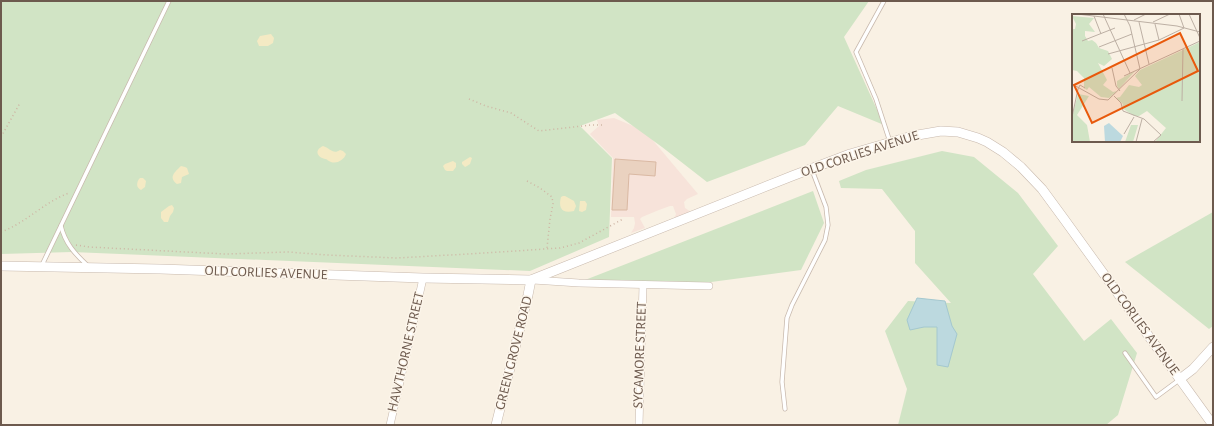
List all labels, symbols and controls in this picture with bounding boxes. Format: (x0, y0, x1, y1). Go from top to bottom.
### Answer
inset map (1072, 14, 1200, 142)
street label: OLD CORLIES AVENUE (799, 128, 921, 180)
street label: OLD CORLIES AVENUE (204, 264, 328, 282)
street label: OLD CORLIES AVENUE (1098, 270, 1182, 378)
street label: HAWTHORNE STREET (385, 291, 427, 413)
street label: GREEN GROVE ROAD (493, 295, 535, 411)
street label: SYCAMORE STREET (631, 301, 649, 409)

